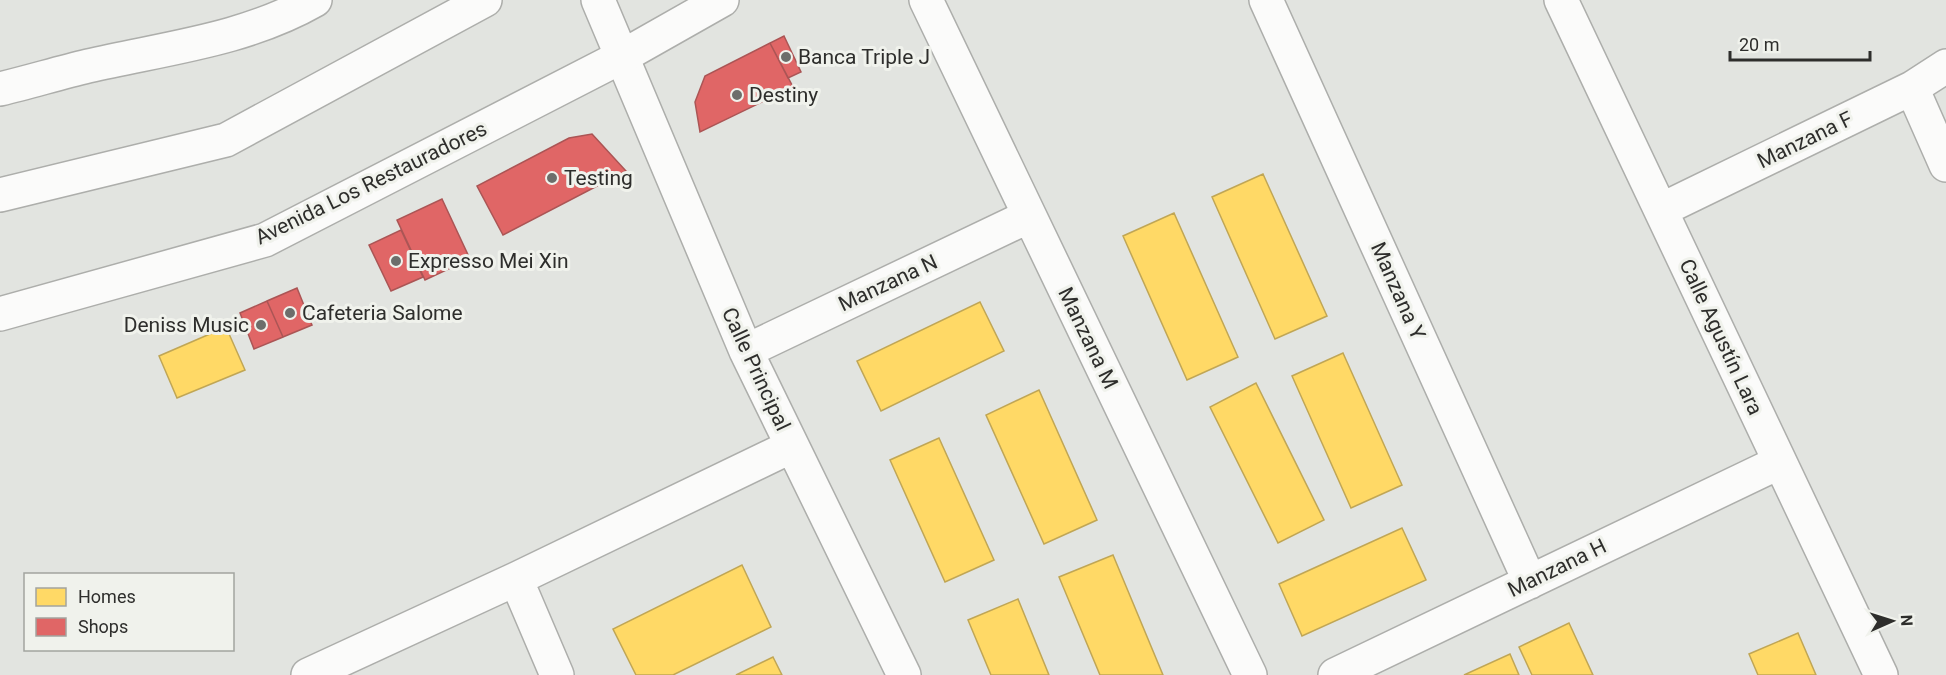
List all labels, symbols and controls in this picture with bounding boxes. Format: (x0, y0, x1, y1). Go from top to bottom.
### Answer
scale bar (1730, 24, 1870, 62)
text: 20 m (1739, 34, 1779, 55)
place label: Banca Triple J (798, 45, 930, 69)
marker: Banca Triple J (779, 50, 793, 64)
place label: Destiny (749, 83, 818, 107)
marker: Destiny (730, 88, 744, 102)
street label: Manzana F (1753, 107, 1857, 173)
street label: Avenida Los Restauradores (251, 116, 491, 250)
place label: Testing (564, 166, 633, 190)
marker: Testing (545, 171, 559, 185)
street label: Manzana Y (1366, 239, 1430, 344)
place label: Expresso Mei Xin (408, 249, 569, 273)
street label: Manzana N (835, 250, 941, 316)
marker: Expresso Mei Xin (389, 254, 403, 268)
street label: Calle Agustín Lara (1674, 255, 1768, 419)
street label: Manzana M (1053, 283, 1123, 393)
place label: Cafeteria Salome (302, 301, 463, 325)
street label: Calle Principal (717, 304, 795, 434)
marker: Cafeteria Salome (283, 306, 297, 320)
place label: Deniss Music (124, 313, 249, 337)
marker: Deniss Music (254, 318, 268, 332)
street label: Manzana H (1504, 534, 1610, 602)
legend (24, 573, 234, 651)
text: Homes (78, 586, 136, 607)
north arrow (1862, 591, 1922, 651)
text: N (1897, 614, 1916, 626)
text: Shops (78, 616, 128, 637)

